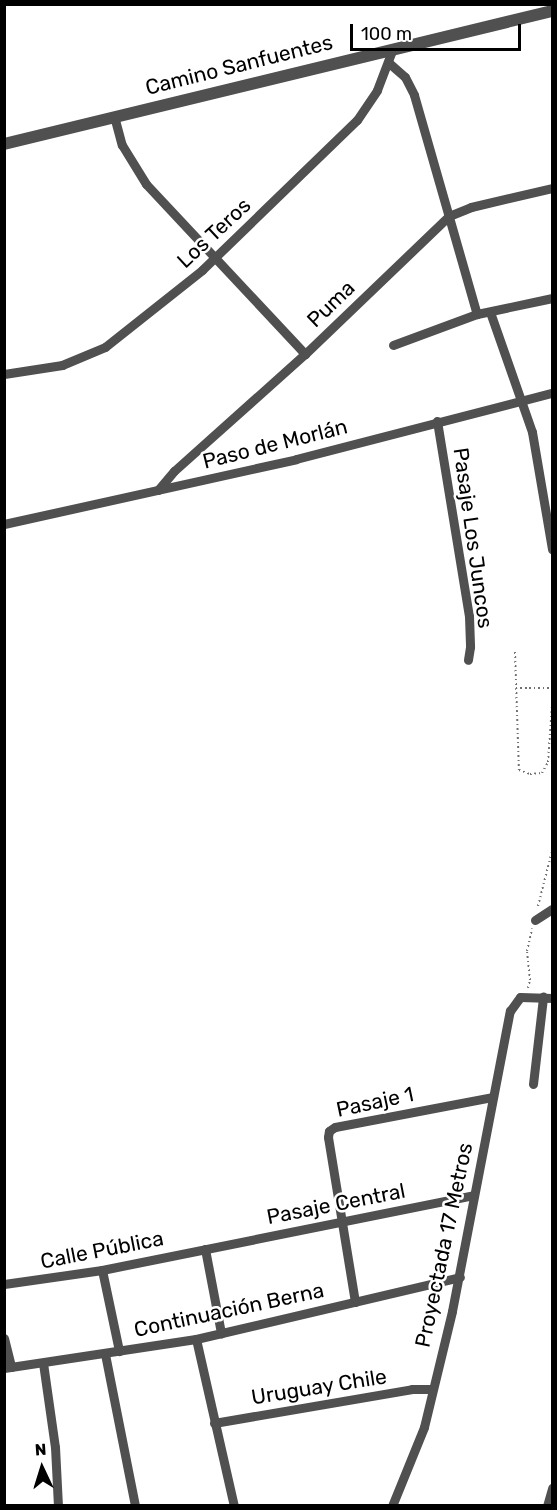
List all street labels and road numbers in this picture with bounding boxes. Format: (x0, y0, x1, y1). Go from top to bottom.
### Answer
street label: Camino Sanfuentes (143, 30, 335, 100)
street label: Los Teros (172, 192, 256, 274)
street label: Puma (302, 275, 360, 333)
street label: Paso de Morlán (200, 414, 350, 474)
street label: Pasaje Los Juncos (448, 446, 498, 630)
street label: Pasaje 1 (334, 1082, 416, 1122)
street label: Proyectada 17 Metros (410, 1140, 478, 1350)
street label: Pasaje Central (265, 1178, 407, 1230)
street label: Calle Pública (38, 1226, 166, 1274)
street label: Continuación Berna (132, 1278, 326, 1342)
street label: Uruguay Chile (249, 1364, 389, 1410)

